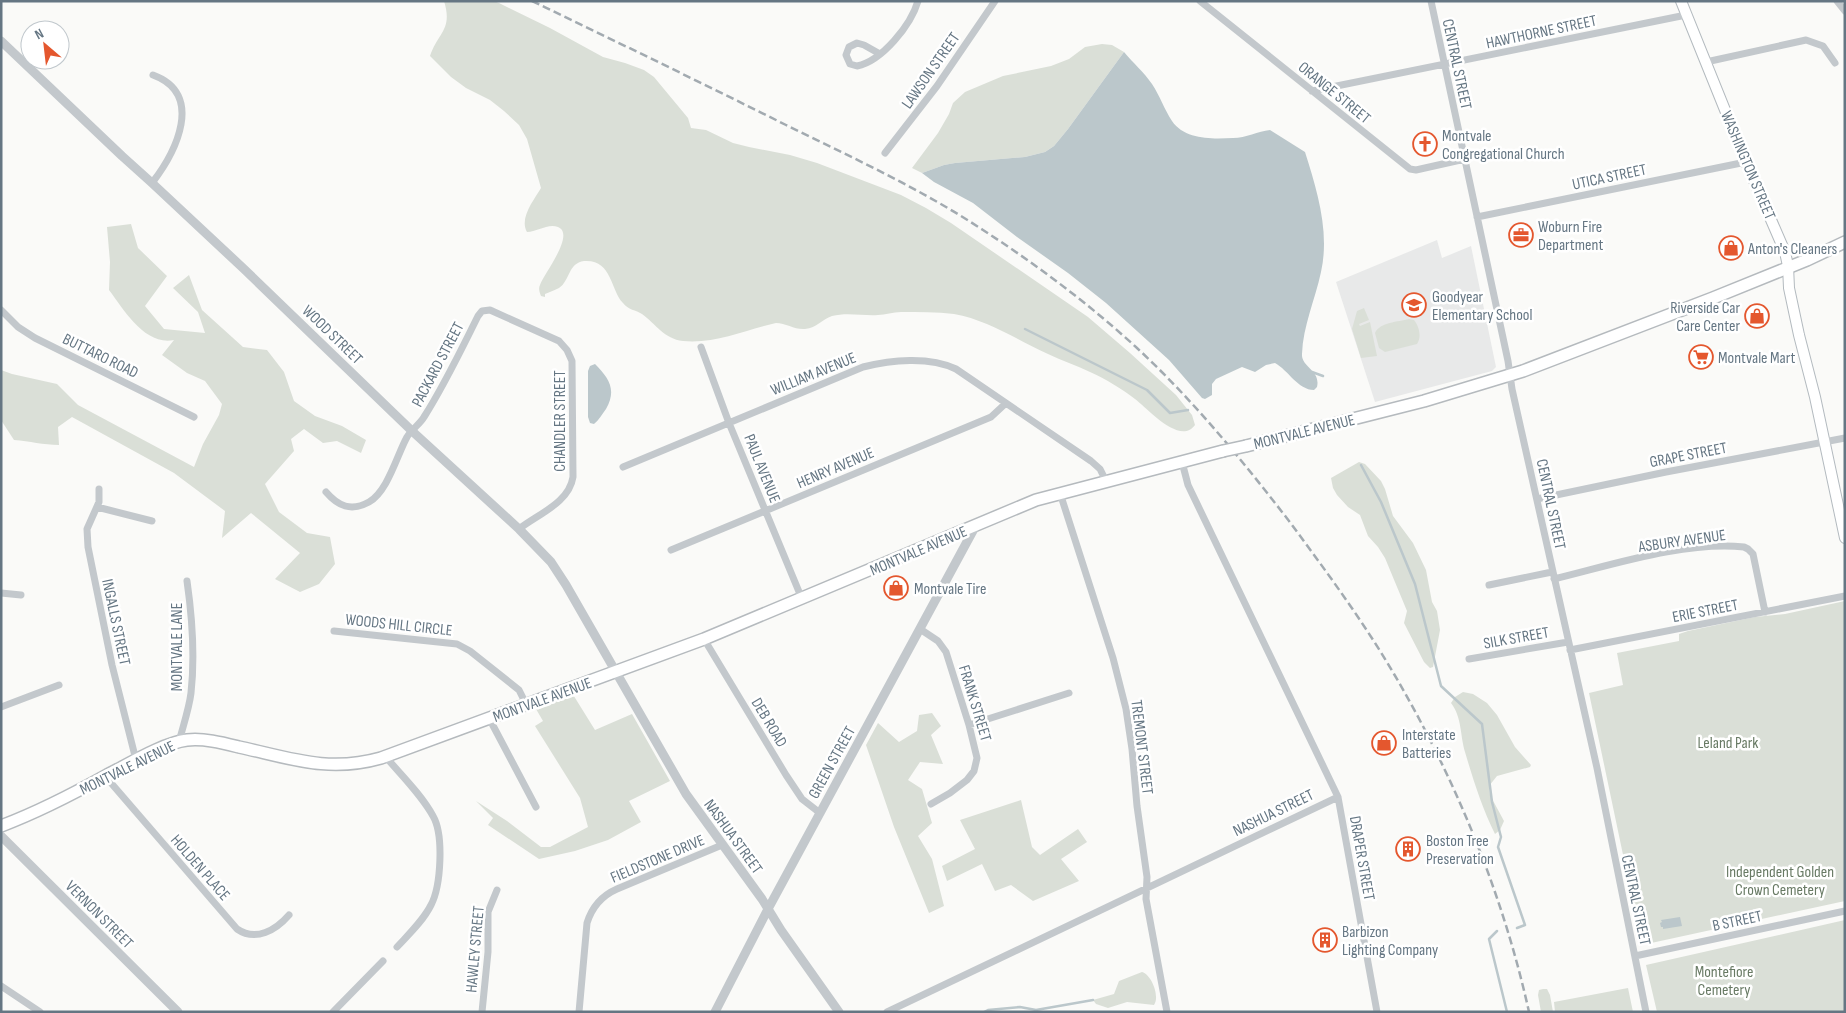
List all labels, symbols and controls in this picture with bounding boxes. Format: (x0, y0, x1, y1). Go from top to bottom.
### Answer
street label: HAWTHORNE STREET (1484, 11, 1599, 53)
street label: CENTRAL STREET (1438, 17, 1475, 112)
north arrow (20, 20, 70, 70)
text: N (32, 25, 46, 43)
street label: LAWSON STREET (898, 29, 965, 113)
street label: ORANGE STREET (1294, 58, 1374, 128)
street label: WASHINGTON STREET (1716, 108, 1779, 223)
place label: Montvale Congregational Church (1442, 127, 1565, 164)
church icon: Montvale Congregational Church (1412, 131, 1438, 157)
street label: UTICA STREET (1571, 160, 1649, 195)
place label: Woburn Fire Department (1538, 218, 1603, 255)
office icon: Woburn Fire Department (1508, 222, 1534, 248)
shop icon: Anton's Cleaners (1718, 235, 1744, 261)
place label: Anton's Cleaners (1747, 240, 1838, 259)
place label: Goodyear Elementary School (1432, 288, 1532, 325)
school or university icon: Goodyear Elementary School (1401, 292, 1427, 318)
place label: Riverside Car Care Center (1670, 299, 1740, 336)
street label: WOOD STREET (298, 302, 367, 369)
shop icon: Riverside Car Care Center (1744, 303, 1770, 329)
street label: PACKARD STREET (408, 319, 469, 410)
street label: BUTTARO ROAD (59, 330, 141, 383)
supermarket icon: Montvale Mart (1688, 344, 1714, 370)
street label: WILLIAM AVENUE (768, 349, 859, 400)
place label: Montvale Mart (1718, 349, 1796, 368)
street label: CHANDLER STREET (551, 370, 570, 472)
street label: MONTVALE AVENUE (1252, 411, 1357, 454)
street label: PAUL AVENUE (739, 431, 784, 506)
street label: GRAPE STREET (1648, 439, 1729, 472)
street label: HENRY AVENUE (794, 444, 877, 493)
street label: CENTRAL STREET (1532, 457, 1569, 552)
street label: MONTVALE AVENUE (867, 522, 970, 580)
street label: ASBURY AVENUE (1636, 526, 1727, 557)
shop icon: Montvale Tire (883, 575, 909, 601)
street label: INGALLS STREET (97, 577, 134, 668)
place label: Montvale Tire (914, 580, 986, 599)
street label: ERIE STREET (1671, 596, 1740, 627)
street label: MONTVALE LANE (168, 603, 187, 691)
street label: WOODS HILL CIRCLE (344, 610, 453, 641)
street label: SILK STREET (1482, 623, 1551, 654)
street label: FRANK STREET (954, 663, 995, 744)
street label: MONTVALE AVENUE (491, 674, 594, 727)
street label: DEB ROAD (747, 695, 791, 751)
street label: TREMONT STREET (1126, 699, 1157, 796)
street label: GREEN STREET (805, 723, 860, 802)
place label: Interstate Batteries (1402, 726, 1456, 763)
shop icon: Interstate Batteries (1371, 730, 1397, 756)
park label: Leland Park (1698, 734, 1758, 753)
street label: MONTVALE AVENUE (77, 737, 178, 800)
street label: NASHUA STREET (1230, 785, 1318, 841)
street label: NASHUA STREET (699, 796, 766, 878)
street label: DRAPER STREET (1345, 814, 1378, 903)
street label: HOLDEN PLACE (166, 831, 234, 905)
street label: FIELDSTONE DRIVE (608, 831, 707, 888)
place label: Boston Tree Preservation (1426, 832, 1494, 869)
building icon: Boston Tree Preservation (1395, 836, 1421, 862)
street label: CENTRAL STREET (1617, 853, 1654, 948)
park label: Independent Golden Crown Cemetery (1726, 863, 1834, 900)
street label: VERNON STREET (61, 877, 137, 953)
street label: HAWLEY STREET (462, 904, 489, 993)
street label: B STREET (1711, 907, 1764, 936)
place label: Barbizon Lighting Company (1342, 923, 1438, 960)
building icon: Barbizon Lighting Company (1312, 927, 1338, 953)
park label: Montefiore Cemetery (1695, 963, 1753, 1000)

